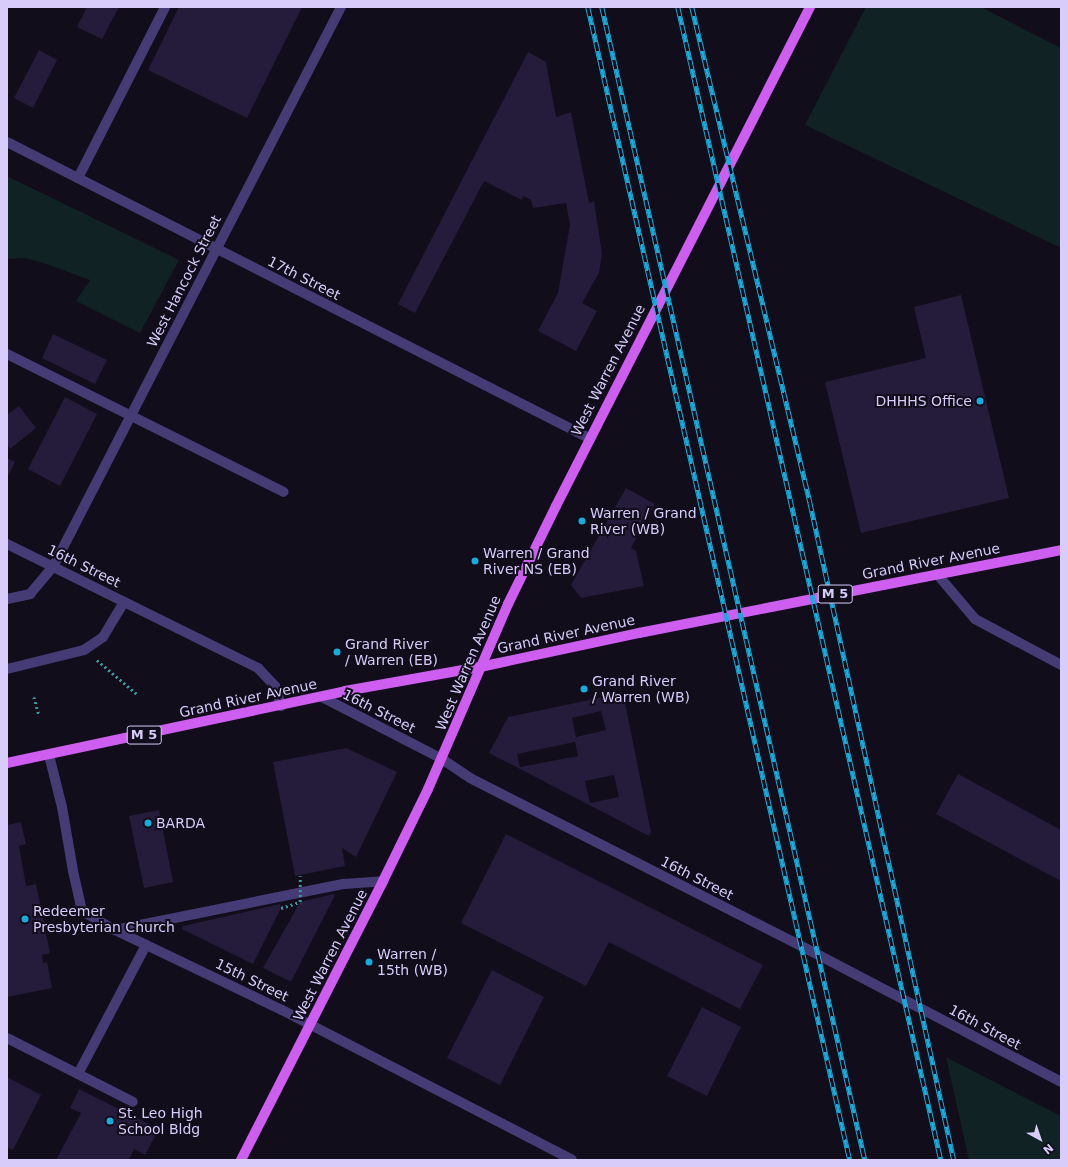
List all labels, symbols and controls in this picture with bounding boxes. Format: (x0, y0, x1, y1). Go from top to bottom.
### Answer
street label: West Hancock Street (143, 212, 225, 350)
street label: 17th Street (265, 253, 343, 303)
street label: West Warren Avenue (568, 301, 648, 439)
place label: DHHHS Office (875, 393, 972, 409)
marker: DHHHS Office (975, 396, 985, 406)
place label: Warren / Grand River (WB) (590, 505, 697, 538)
marker: Warren / Grand River (WB) (577, 516, 587, 526)
street label: Grand River Avenue (861, 539, 1001, 583)
street label: 16th Street (45, 541, 123, 591)
place label: Warren / Grand River NS (EB) (483, 545, 590, 578)
marker: Warren / Grand River NS (EB) (470, 556, 480, 566)
road number: M 5 (817, 583, 853, 605)
street label: West Warren Avenue (432, 593, 504, 733)
street label: Grand River Avenue (496, 611, 636, 657)
place label: Grand River / Warren (EB) (345, 636, 438, 668)
marker: Grand River / Warren (EB) (332, 647, 342, 657)
place label: Grand River / Warren (WB) (592, 673, 690, 706)
street label: Grand River Avenue (178, 675, 318, 721)
marker: Grand River / Warren (WB) (579, 684, 589, 694)
street label: 16th Street (340, 686, 418, 736)
road number: M 5 (126, 724, 162, 746)
place label: BARDA (156, 815, 205, 831)
marker: BARDA (143, 818, 153, 828)
street label: 16th Street (658, 853, 736, 903)
street label: West Warren Avenue (290, 886, 370, 1024)
place label: Redeemer Presbyterian Church (33, 903, 175, 936)
marker: Redeemer Presbyterian Church (20, 914, 30, 924)
place label: Warren / 15th (WB) (377, 946, 448, 978)
street label: 15th Street (213, 955, 291, 1005)
marker: Warren / 15th (WB) (364, 957, 374, 967)
street label: 16th Street (946, 1001, 1024, 1053)
place label: St. Leo High School Bldg (118, 1105, 203, 1138)
marker: St. Leo High School Bldg (105, 1116, 115, 1126)
north arrow (1020, 1119, 1060, 1159)
text: N (1040, 1141, 1056, 1157)

